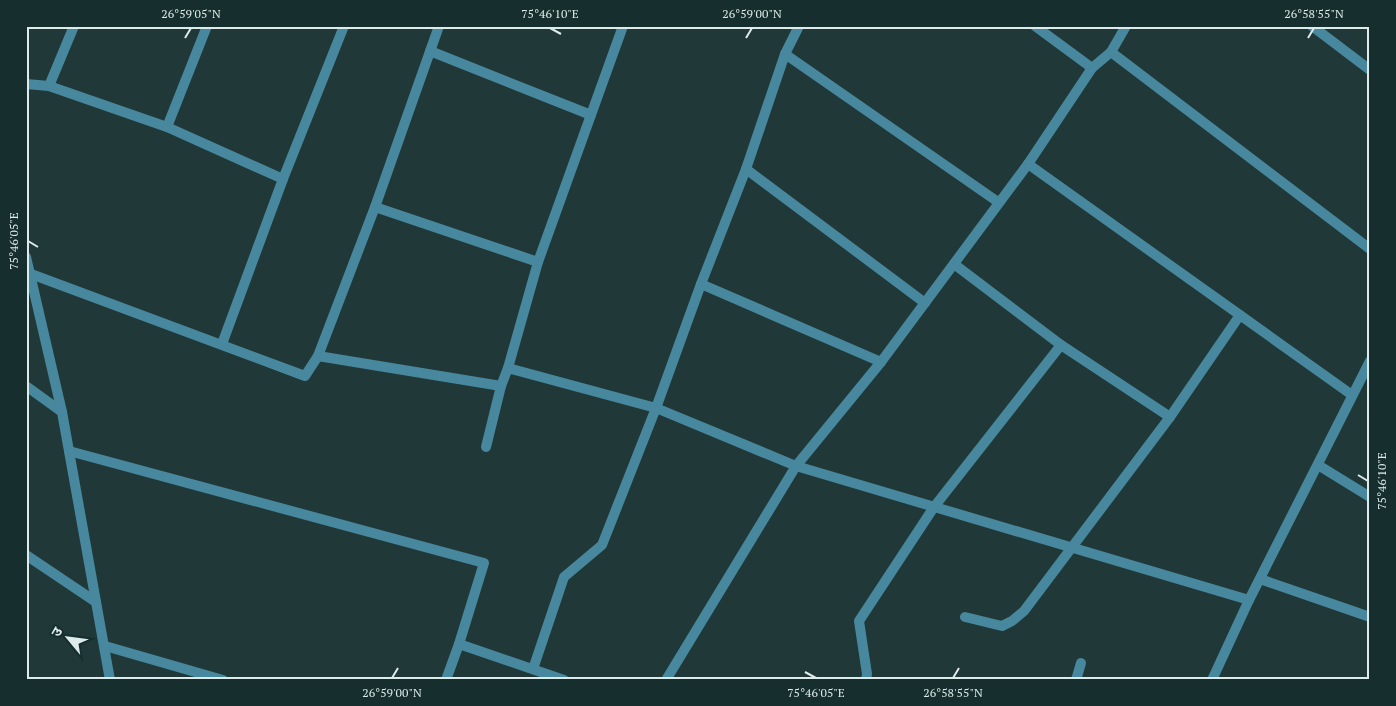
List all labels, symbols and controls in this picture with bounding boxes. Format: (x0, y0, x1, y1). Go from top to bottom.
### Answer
text: 26°59'05"N (161, 6, 221, 21)
text: 75°46'10"E (521, 6, 579, 21)
text: 26°59'00"N (722, 6, 782, 21)
text: 26°58'55"N (1284, 6, 1344, 21)
text: 75°46'05"E (6, 212, 21, 270)
text: 75°46'10"E (1374, 452, 1389, 510)
north arrow (42, 614, 92, 664)
text: उ (46, 623, 67, 640)
text: 26°59'00"N (362, 685, 422, 700)
text: 75°46'05"E (787, 685, 845, 700)
text: 26°58'55"N (923, 685, 983, 700)

